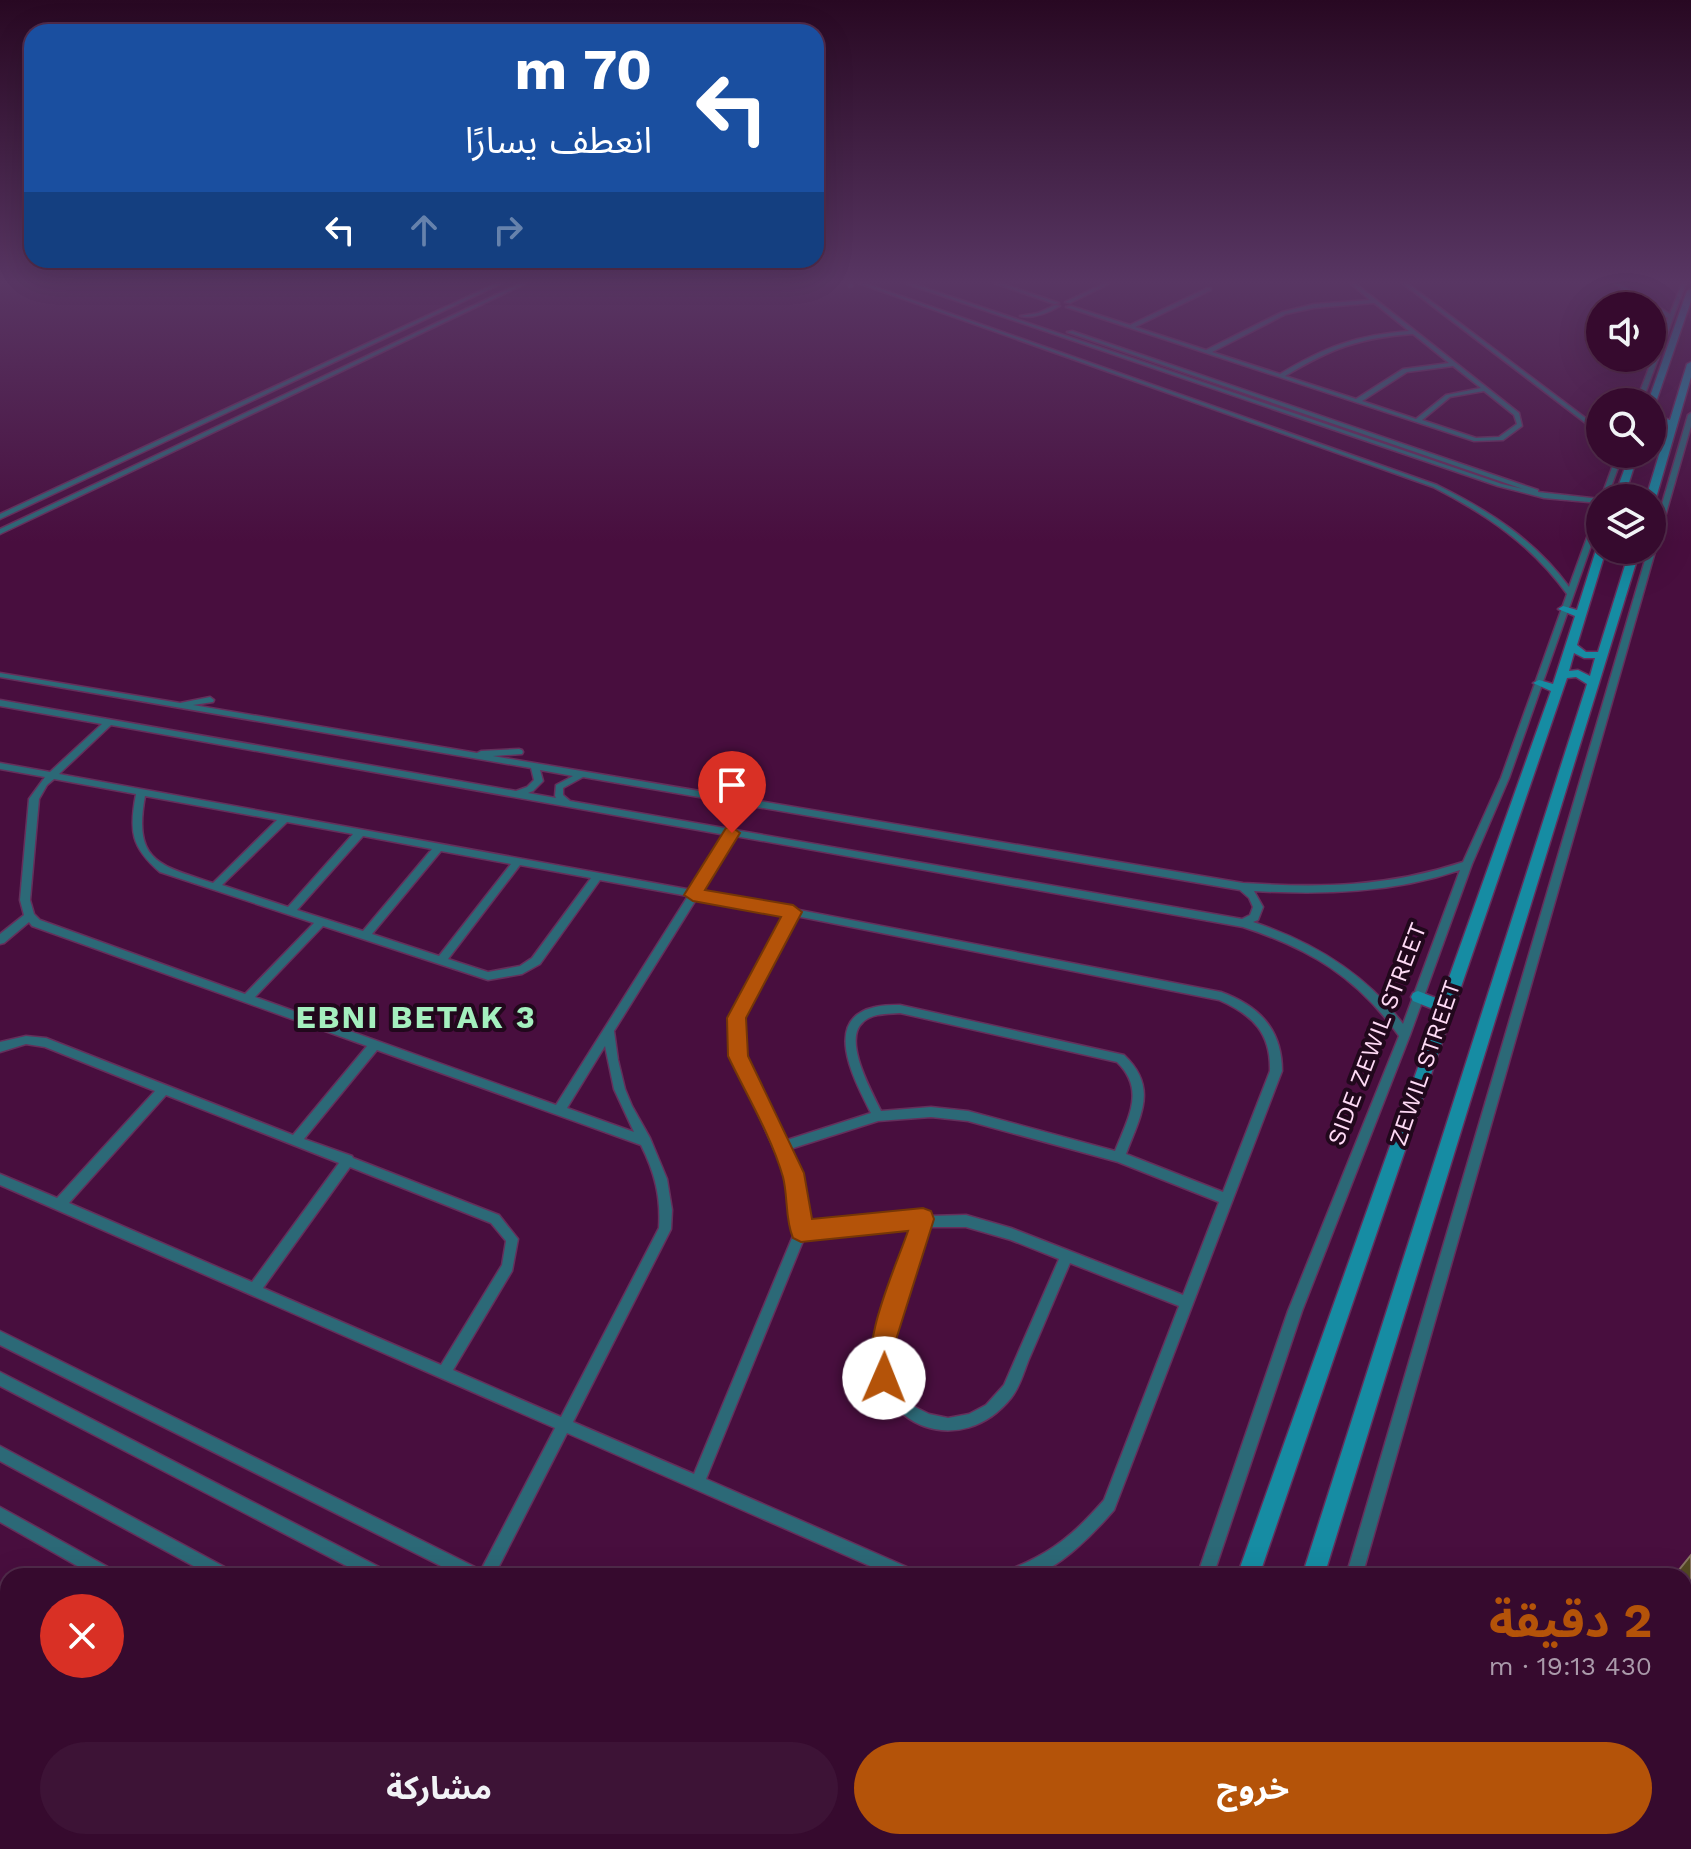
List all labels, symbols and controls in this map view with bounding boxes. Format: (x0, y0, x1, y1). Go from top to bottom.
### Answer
text: 70 m (515, 37, 652, 103)
icon: left (680, 56, 784, 160)
text: انعطف يسارًا (465, 120, 652, 162)
icon: left (318, 208, 362, 252)
icon: ahead (402, 208, 446, 252)
icon: right (486, 208, 530, 252)
map controls (1586, 292, 1666, 564)
button: sound (1586, 292, 1666, 372)
button: search (1586, 388, 1666, 468)
button: layers (1586, 484, 1666, 564)
pin (698, 751, 766, 833)
icon: arrive (710, 763, 754, 807)
street label: SIDE ZEWIL STREET (1321, 918, 1433, 1150)
street label: ZEWIL STREET (1383, 976, 1467, 1150)
district label: EBNI BETAK 3 (295, 998, 537, 1036)
position arrow (842, 1336, 926, 1420)
text: 2 دقيقة (1489, 1592, 1652, 1649)
button: close (40, 1594, 124, 1678)
text: 430 m · 19:13 (1489, 1651, 1652, 1681)
button: مشاركة (40, 1742, 838, 1834)
button: خروج (854, 1742, 1652, 1834)

